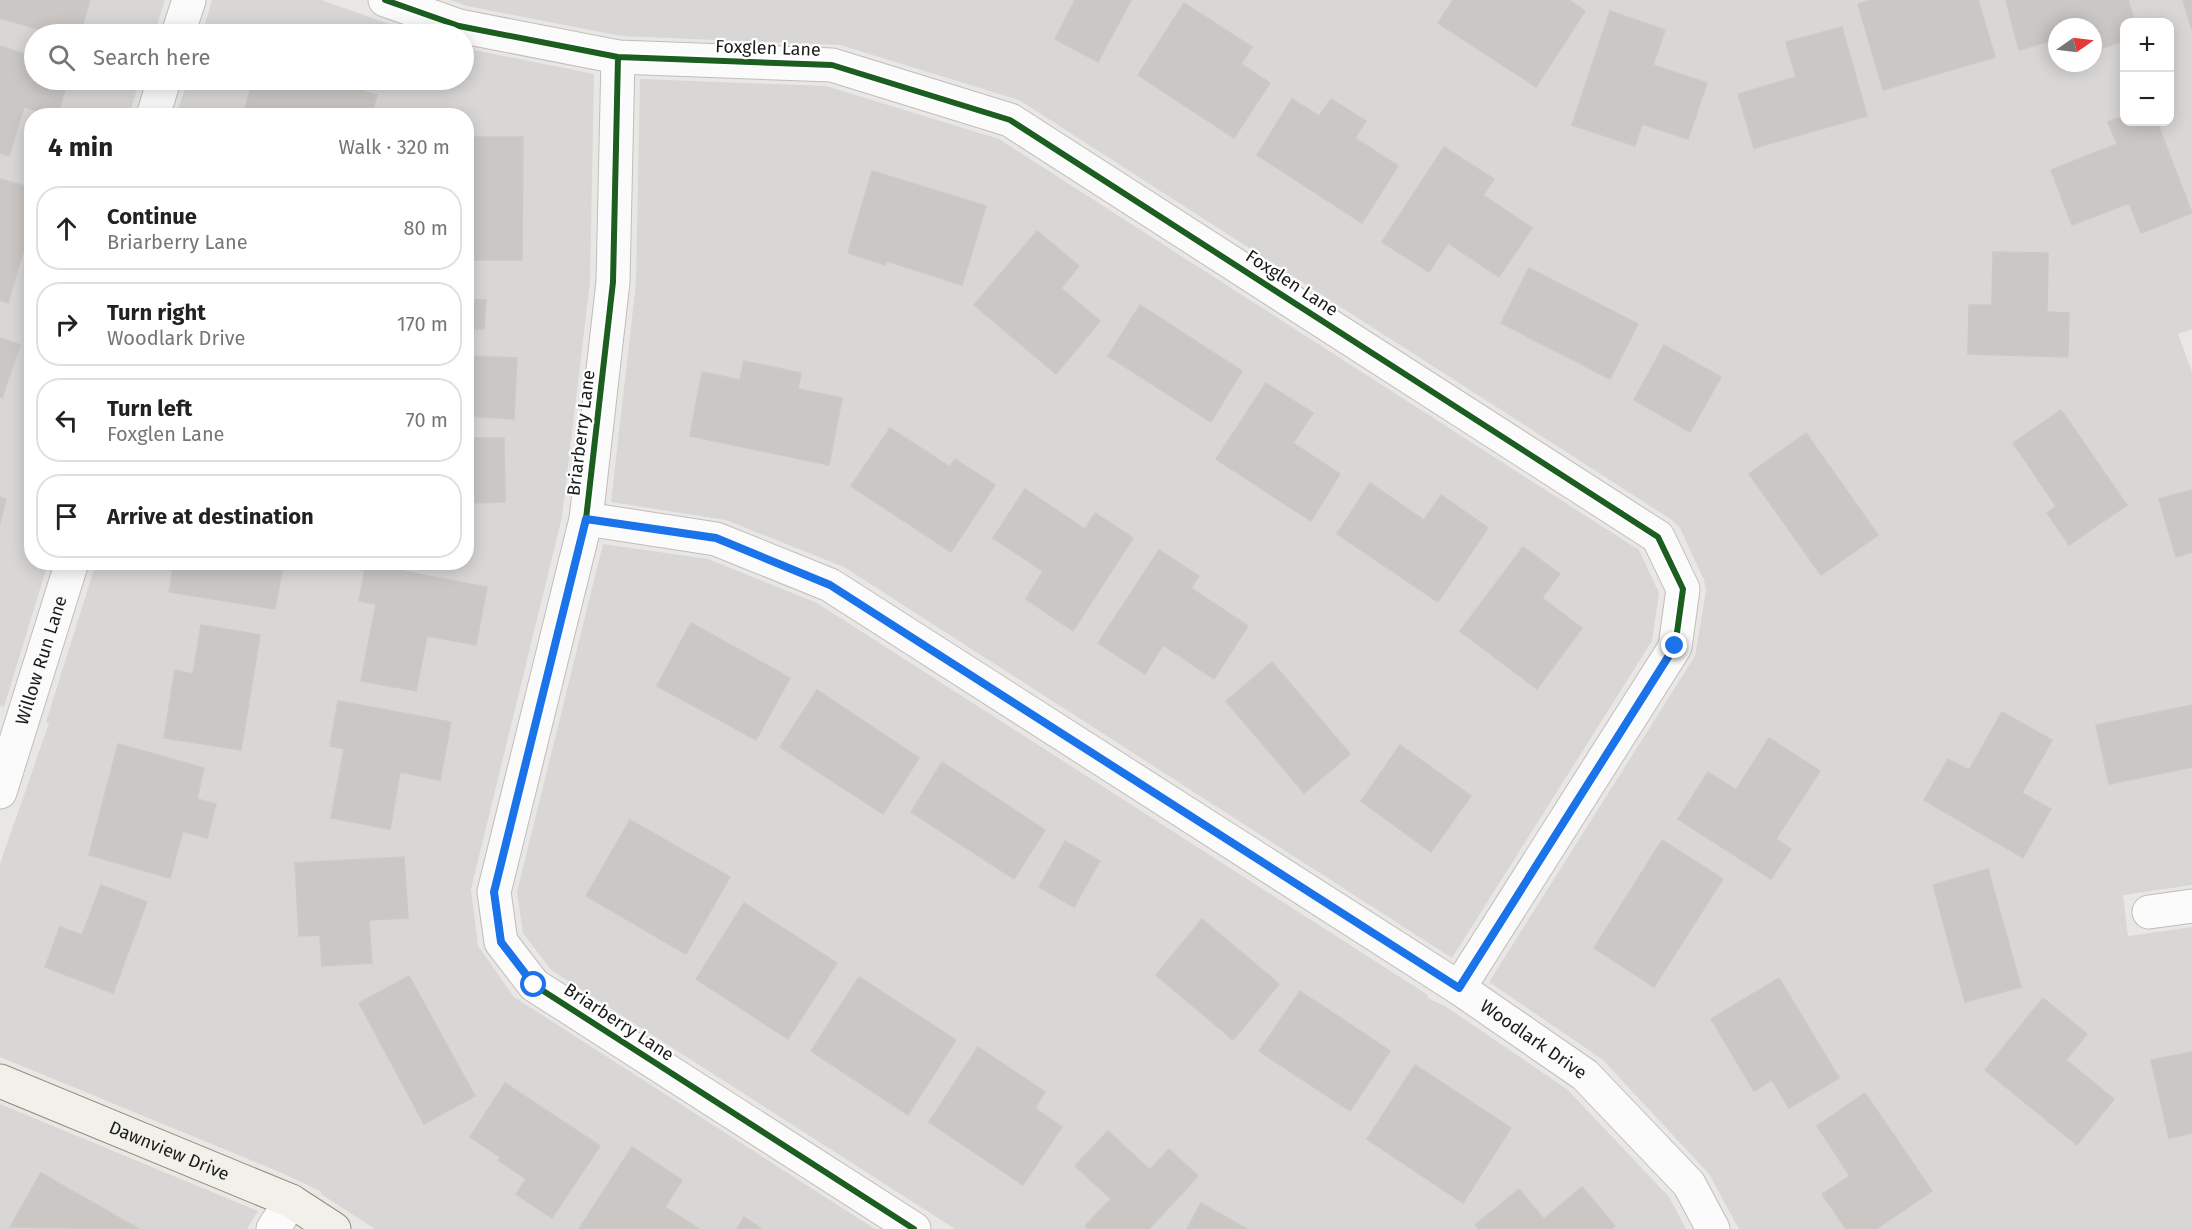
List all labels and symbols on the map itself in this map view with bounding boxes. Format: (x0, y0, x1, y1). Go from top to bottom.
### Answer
north arrow (2048, 18, 2102, 72)
street label: Foxglen Lane (715, 35, 821, 61)
street label: Foxglen Lane (1242, 245, 1342, 321)
street label: Briarberry Lane (562, 369, 600, 497)
street label: Willow Run Lane (11, 593, 72, 728)
route end (1661, 632, 1687, 658)
route start (520, 971, 546, 997)
street label: Briarberry Lane (560, 978, 678, 1066)
street label: Woodlark Drive (1476, 995, 1591, 1084)
street label: Dawnview Drive (106, 1116, 233, 1185)

